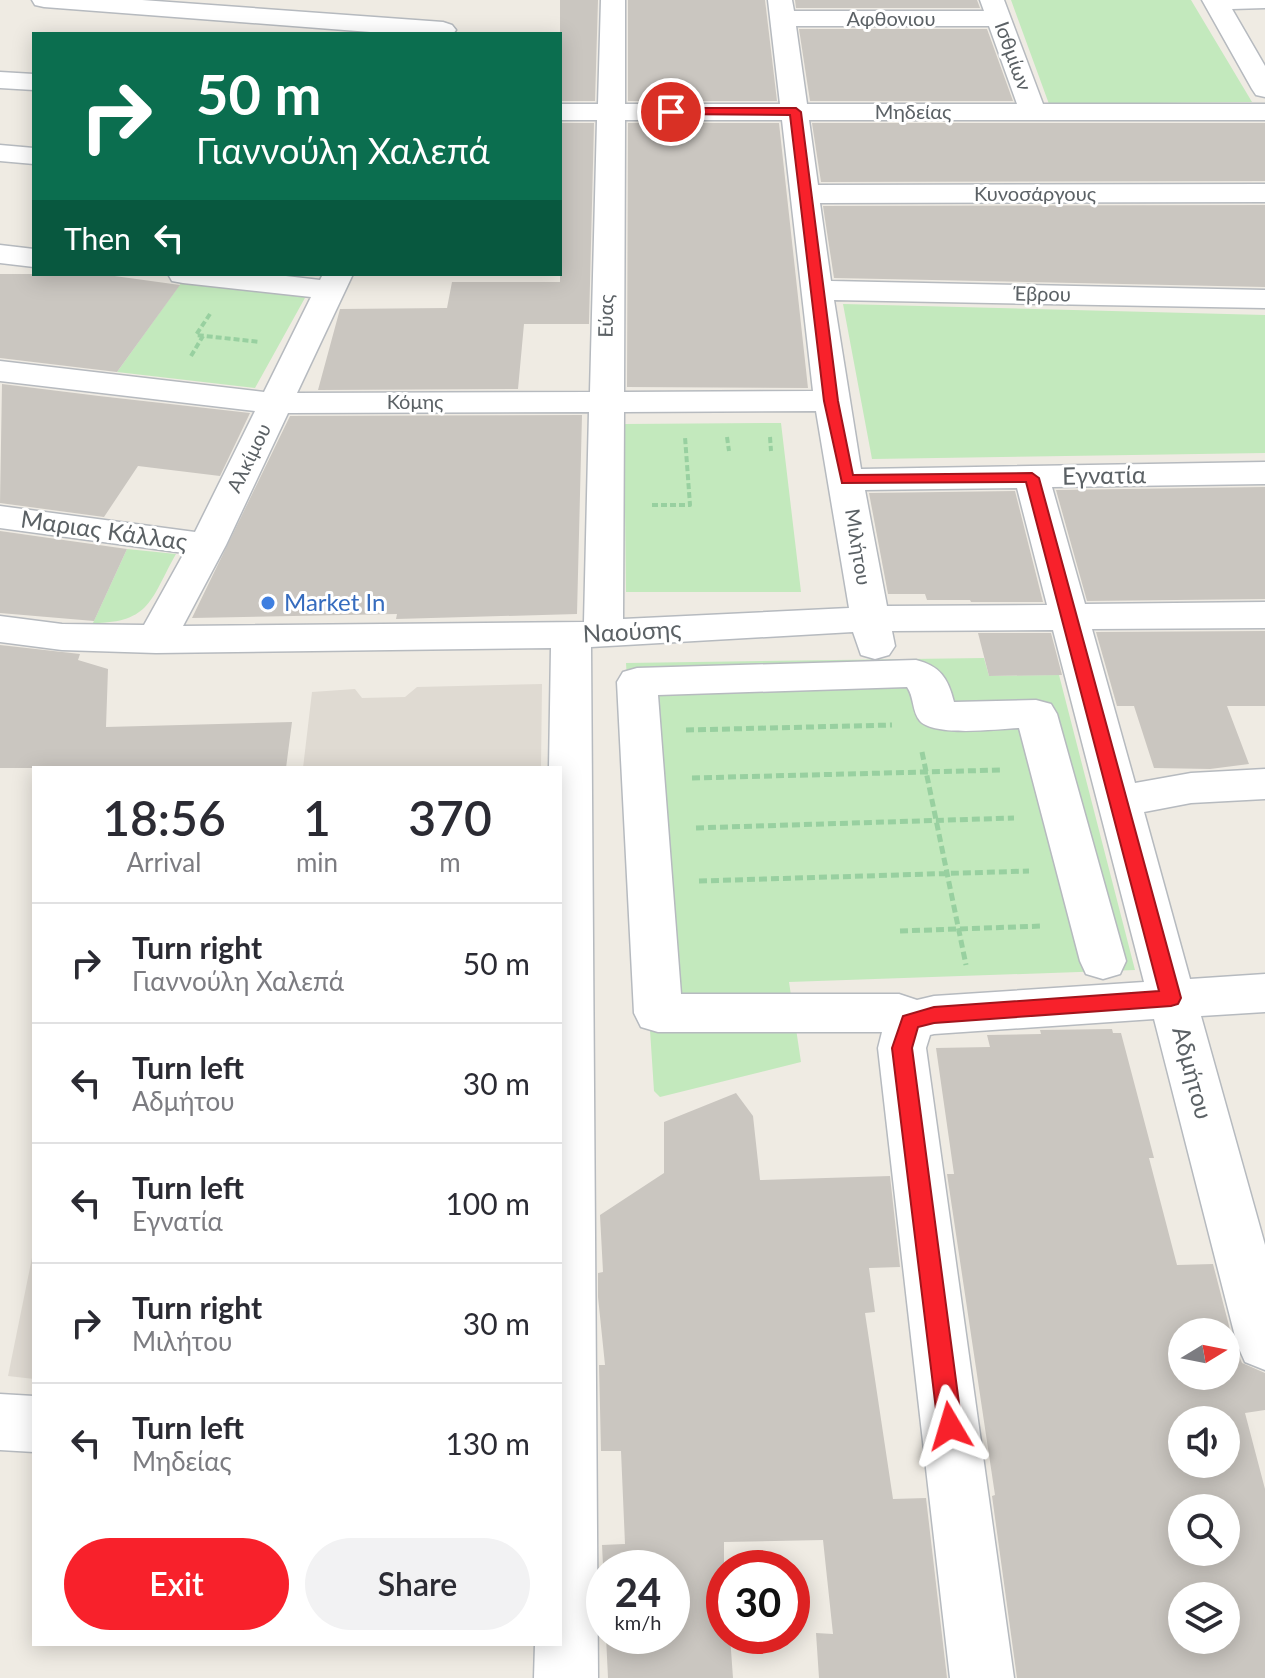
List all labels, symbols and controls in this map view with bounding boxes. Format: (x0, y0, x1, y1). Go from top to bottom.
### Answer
street label: Αφθονιου (847, 6, 935, 30)
street label: Ισθμίων (990, 18, 1038, 94)
text: 50 m (196, 60, 321, 127)
icon: right (64, 64, 168, 168)
pin (637, 78, 705, 146)
icon: arrive (649, 90, 693, 134)
street label: Μηδείας (875, 99, 951, 123)
text: Γιαννούλη Χαλεπά (196, 128, 490, 172)
street label: Κυνοσάργους (974, 181, 1096, 205)
icon: left (147, 216, 191, 260)
text: Then (64, 220, 131, 256)
street label: Έβρου (1013, 280, 1071, 306)
street label: Εύας (593, 294, 617, 338)
street label: Κόμης (387, 389, 443, 413)
street label: Αλκίμου (221, 419, 275, 496)
street label: Εγνατία (1062, 459, 1147, 490)
street label: Μαριας Κάλλας (19, 503, 189, 556)
street label: Μιλήτου (841, 507, 877, 587)
place label: Market In (284, 587, 385, 616)
marker: Market In (259, 594, 277, 612)
street label: Ναούσης (582, 613, 682, 648)
text: 18:56 (102, 789, 226, 846)
text: 1 (303, 789, 331, 846)
text: 370 (408, 789, 492, 846)
text: Arrival (127, 846, 201, 878)
text: min (296, 846, 338, 878)
text: m (439, 846, 461, 878)
text: Turn right (132, 929, 262, 965)
icon: right (64, 941, 108, 985)
text: 50 m (463, 945, 530, 981)
text: Γιαννούλη Χαλεπά (132, 965, 344, 997)
street label: Αδμήτου (1167, 1023, 1220, 1122)
text: Turn left (132, 1049, 244, 1085)
icon: left (64, 1061, 108, 1105)
text: 30 m (463, 1065, 530, 1101)
text: Αδμήτου (132, 1085, 235, 1117)
text: Turn left (132, 1169, 244, 1205)
icon: left (64, 1181, 108, 1225)
text: 100 m (445, 1185, 530, 1221)
text: Εγνατία (132, 1205, 223, 1237)
text: Turn right (132, 1289, 262, 1325)
icon: right (64, 1301, 108, 1345)
text: 30 m (463, 1305, 530, 1341)
north arrow (1168, 1318, 1240, 1390)
map controls (1168, 1318, 1240, 1654)
text: Μιλήτου (132, 1325, 232, 1357)
position arrow (908, 1384, 992, 1468)
button: sound (1168, 1406, 1240, 1478)
text: Turn left (132, 1409, 244, 1445)
icon: left (64, 1421, 108, 1465)
text: 130 m (445, 1425, 530, 1461)
text: Μηδείας (132, 1445, 232, 1477)
button: search (1168, 1494, 1240, 1566)
button: Exit (64, 1538, 289, 1630)
button: Share (305, 1538, 530, 1630)
speed limit sign: 30 (706, 1550, 810, 1654)
text: 24 (615, 1568, 661, 1616)
button: layers (1168, 1582, 1240, 1654)
text: km/h (615, 1610, 661, 1634)

